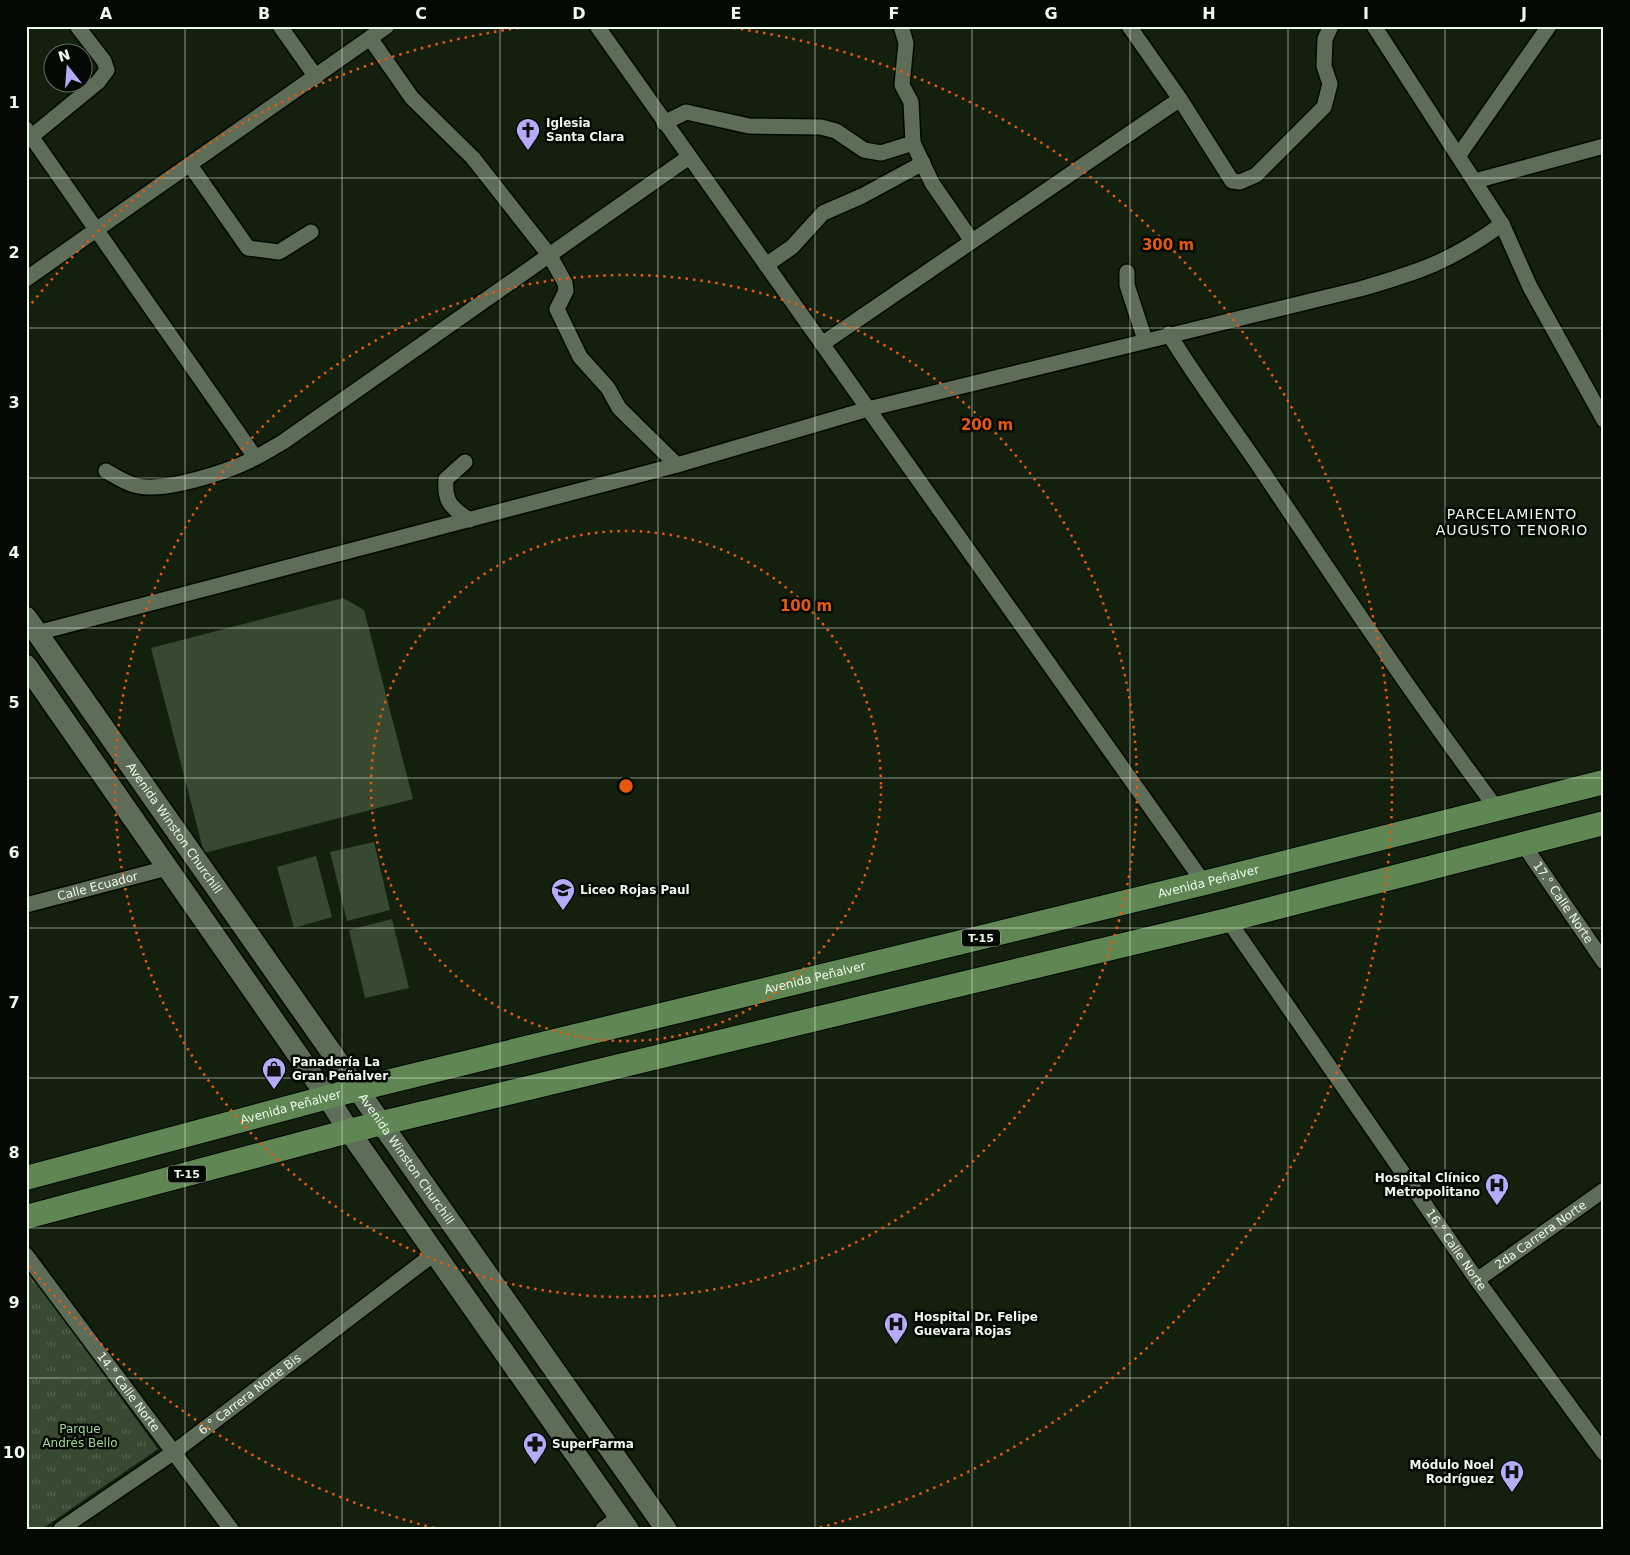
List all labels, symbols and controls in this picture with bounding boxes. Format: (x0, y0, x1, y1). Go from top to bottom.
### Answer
text: A (100, 4, 113, 23)
text: B (258, 4, 270, 23)
text: C (415, 4, 427, 23)
text: D (572, 4, 586, 23)
text: E (731, 4, 741, 23)
text: F (889, 4, 899, 23)
text: G (1044, 4, 1058, 23)
text: H (1202, 4, 1216, 23)
text: I (1363, 4, 1369, 23)
text: J (1520, 4, 1527, 23)
north arrow (42, 42, 92, 92)
text: N (56, 46, 72, 65)
text: 1 (8, 93, 20, 112)
place label: Iglesia Santa Clara (546, 116, 624, 144)
church icon: Iglesia Santa Clara (515, 117, 541, 151)
text: 300 m (1142, 236, 1194, 254)
text: 2 (8, 243, 20, 262)
text: 3 (8, 393, 20, 412)
text: 200 m (961, 416, 1013, 434)
district label: PARCELAMIENTO AUGUSTO TENORIO (1436, 506, 1588, 538)
text: 4 (8, 543, 20, 562)
text: 100 m (780, 597, 832, 615)
text: 5 (8, 693, 20, 712)
street label: Avenida Winston Churchill (123, 760, 225, 896)
centre of rings (617, 777, 635, 795)
text: 6 (8, 843, 20, 862)
street label: 17.° Calle Norte (1530, 859, 1596, 946)
street label: Avenida Peñalver (1156, 862, 1260, 901)
street label: Calle Ecuador (56, 869, 139, 903)
school or university icon: Liceo Rojas Paul (550, 877, 576, 911)
place label: Liceo Rojas Paul (580, 883, 690, 897)
road number: T-15 (962, 930, 1000, 946)
street label: Avenida Peñalver (763, 959, 867, 997)
text: 7 (8, 993, 20, 1012)
place label: Panadería La Gran Peñalver (292, 1055, 388, 1083)
shop icon: Panadería La Gran Peñalver (261, 1056, 287, 1090)
street label: Avenida Peñalver (239, 1087, 343, 1127)
street label: Avenida Winston Churchill (356, 1091, 457, 1227)
text: 8 (8, 1143, 20, 1162)
road number: T-15 (168, 1166, 206, 1182)
place label: Hospital Clínico Metropolitano (1375, 1171, 1480, 1199)
hospital icon: Hospital Clínico Metropolitano (1484, 1172, 1510, 1206)
street label: 2da Carrera Norte (1492, 1198, 1589, 1272)
street label: 16.° Calle Norte (1423, 1206, 1489, 1293)
text: 9 (8, 1293, 20, 1312)
place label: Hospital Dr. Felipe Guevara Rojas (914, 1310, 1038, 1338)
hospital icon: Hospital Dr. Felipe Guevara Rojas (883, 1311, 909, 1345)
street label: 14.° Calle Norte (94, 1349, 163, 1435)
street label: 6.° Carrera Norte Bis (196, 1351, 304, 1438)
park label: Parque Andrés Bello (42, 1422, 118, 1450)
pharmacy icon: SuperFarma (522, 1431, 548, 1465)
place label: SuperFarma (552, 1437, 634, 1451)
text: 10 (3, 1443, 25, 1462)
place label: Módulo Noel Rodríguez (1410, 1458, 1494, 1486)
hospital icon: Módulo Noel Rodríguez (1499, 1459, 1525, 1493)

